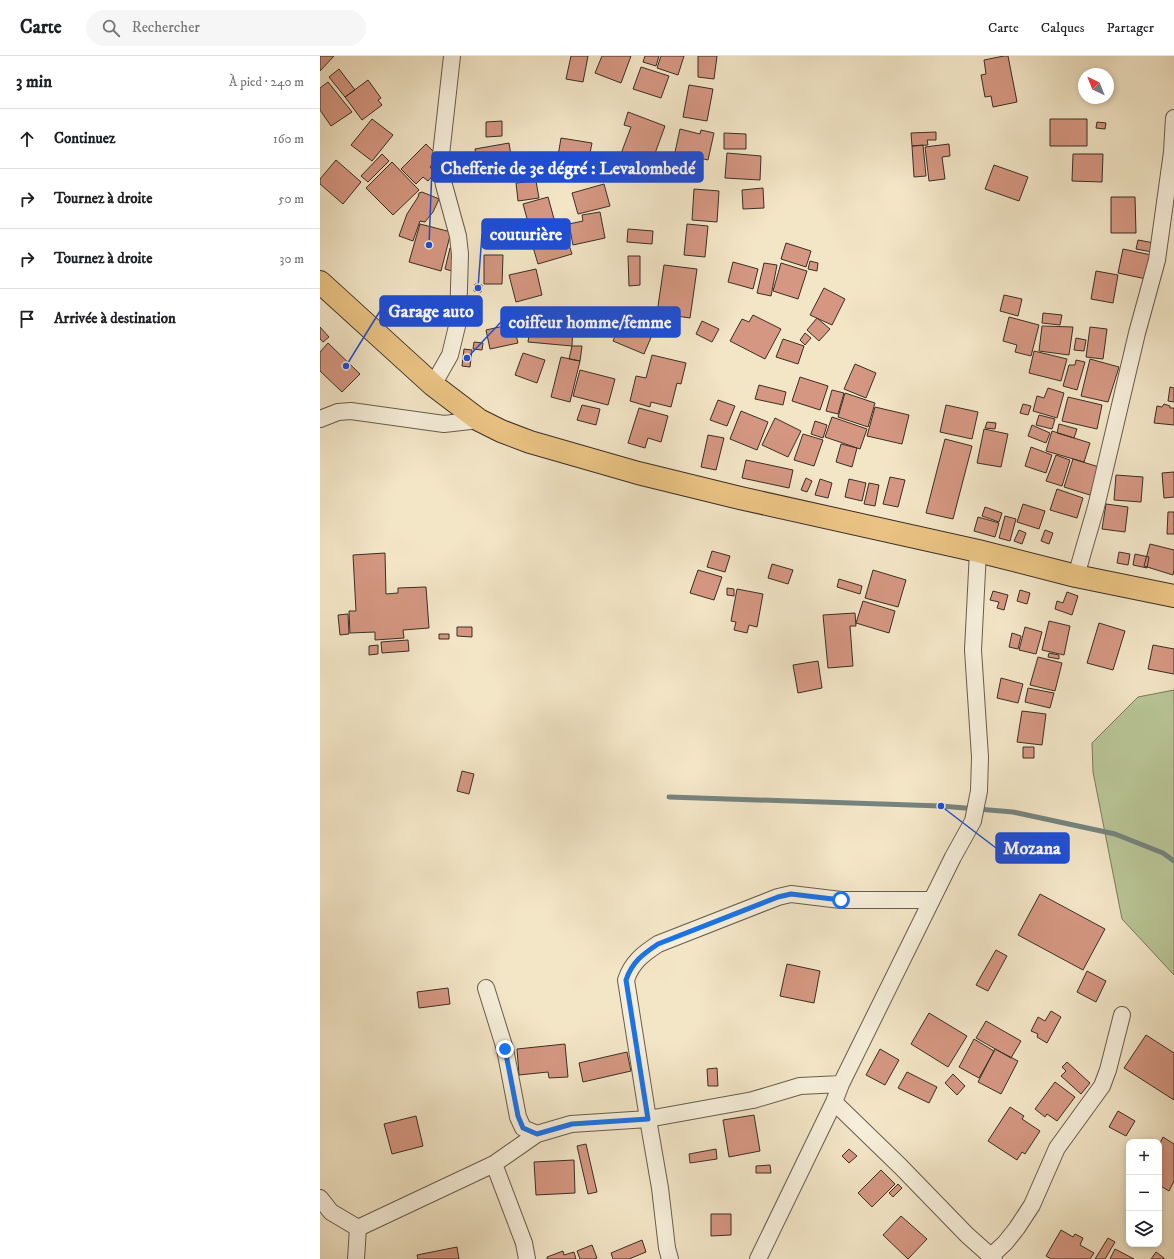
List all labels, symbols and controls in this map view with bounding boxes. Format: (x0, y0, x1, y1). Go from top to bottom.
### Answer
search box (86, 10, 366, 46)
text: Carte (20, 16, 62, 39)
icon: search (100, 17, 122, 39)
text: Rechercher (132, 18, 200, 37)
text: Carte (988, 19, 1019, 37)
text: Calques (1041, 19, 1084, 37)
text: Partager (1106, 19, 1154, 37)
north arrow (1078, 68, 1114, 104)
text: 3 min (16, 71, 52, 93)
text: À pied · 240 m (229, 74, 304, 90)
icon: ahead (16, 128, 38, 150)
text: Continuez (54, 129, 115, 148)
text: 160 m (273, 131, 304, 147)
callout: Chefferie de 3e dégré : Levalombedé (432, 152, 703, 182)
text: Chefferie de 3e dégré : Levalombedé (441, 158, 696, 180)
icon: right (16, 188, 38, 210)
text: Tournez à droite (54, 189, 152, 208)
text: 50 m (278, 191, 304, 207)
callout: couturière (482, 219, 570, 249)
text: couturière (490, 224, 563, 246)
icon: right (16, 248, 38, 270)
text: Tournez à droite (54, 249, 152, 268)
text: 30 m (280, 251, 304, 267)
callout: Garage auto (380, 296, 482, 326)
text: Garage auto (388, 301, 474, 323)
callout: coiffeur homme/femme (501, 307, 680, 337)
icon: arrive (16, 308, 38, 330)
text: Arrivée à destination (54, 309, 176, 328)
text: coiffeur homme/femme (509, 312, 672, 334)
callout: Mozana (996, 833, 1069, 863)
text: Mozana (1003, 838, 1061, 860)
route start (832, 891, 850, 909)
route end (496, 1040, 514, 1058)
map controls (1126, 1139, 1162, 1247)
button: + (1126, 1139, 1162, 1175)
button: − (1126, 1175, 1162, 1211)
button: layers (1126, 1211, 1162, 1247)

